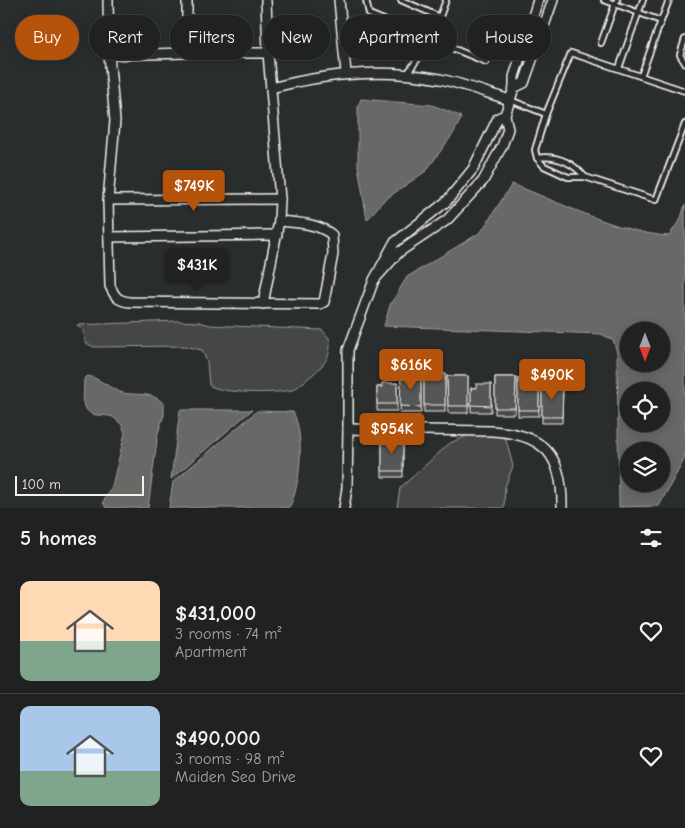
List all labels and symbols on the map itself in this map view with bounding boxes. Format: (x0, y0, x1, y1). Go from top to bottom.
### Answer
pin: $749K (159, 170, 229, 212)
pin: $431K (162, 248, 232, 291)
north arrow (620, 322, 670, 372)
pin: $616K (376, 348, 446, 391)
pin: $490K (517, 358, 587, 401)
pin: $954K (357, 412, 427, 455)
scale bar (15, 473, 144, 496)

